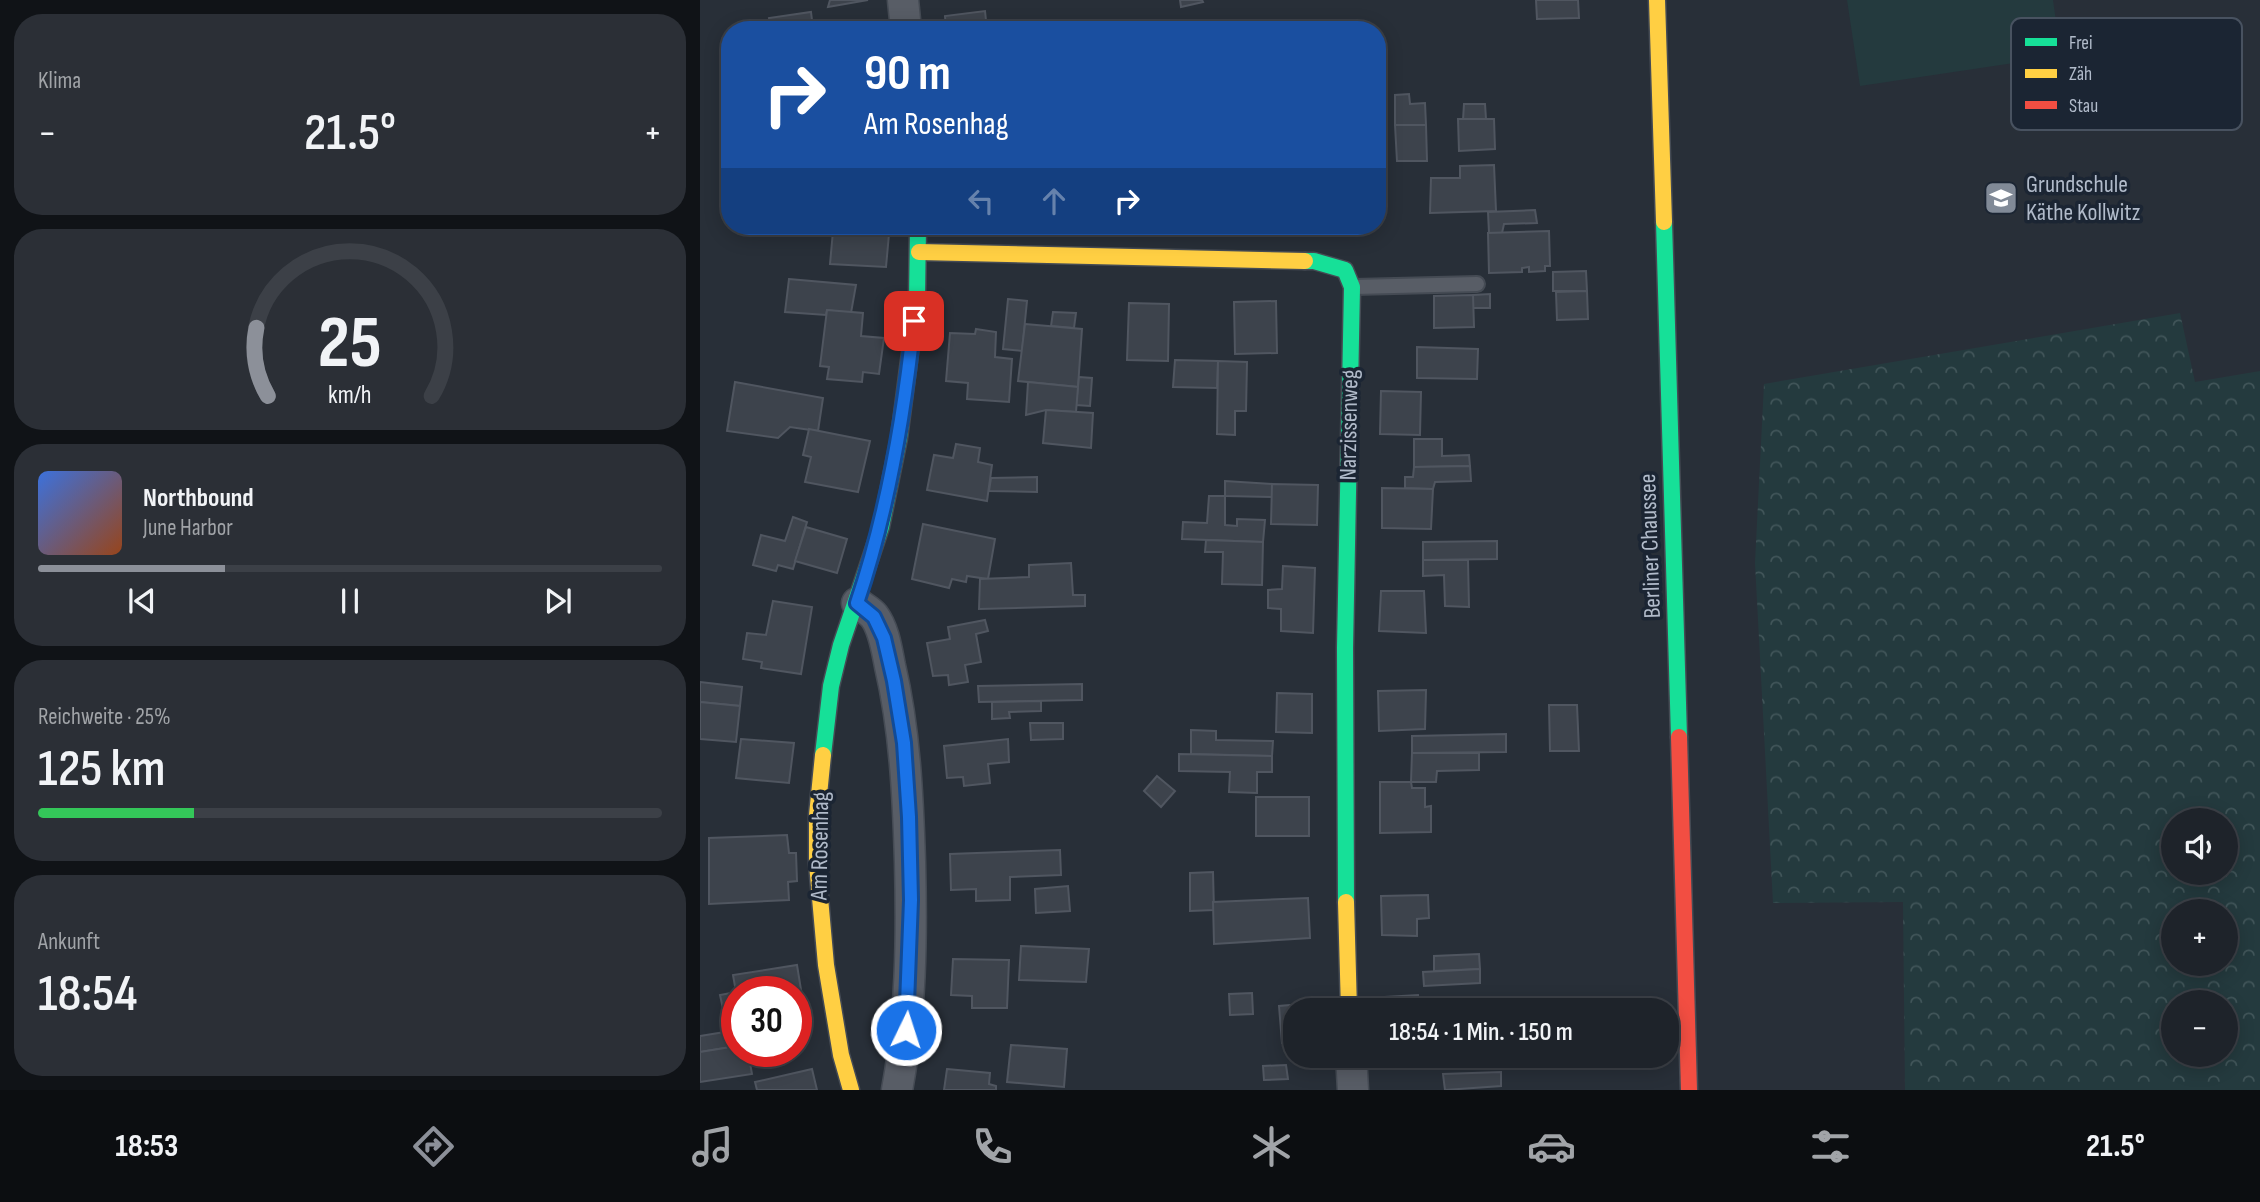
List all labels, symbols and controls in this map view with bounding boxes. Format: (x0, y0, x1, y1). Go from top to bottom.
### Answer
legend (2011, 18, 2242, 130)
text: Frei (2069, 32, 2093, 55)
text: 90 m (864, 45, 951, 104)
icon: right (749, 49, 840, 140)
text: Zäh (2069, 63, 2092, 86)
text: Klima (38, 67, 81, 95)
text: Stau (2069, 95, 2098, 118)
text: 21.5° (304, 102, 396, 165)
text: Am Rosenhag (864, 105, 1008, 144)
text: − (38, 111, 57, 156)
text: + (643, 111, 662, 156)
place label: Grundschule Käthe Kollwitz (2026, 170, 2141, 227)
school or university icon: Grundschule Käthe Kollwitz (1982, 179, 2020, 217)
icon: left (962, 182, 1000, 220)
icon: ahead (1035, 182, 1073, 220)
icon: right (1108, 182, 1146, 220)
pin (884, 291, 944, 351)
text: 25 (318, 300, 382, 388)
icon: arrive (895, 302, 933, 340)
street label: Narzissenweg (1334, 369, 1364, 481)
text: km/h (328, 380, 372, 411)
street label: Berliner Chaussee (1633, 473, 1667, 619)
text: Northbound (143, 483, 254, 514)
text: June Harbor (143, 514, 233, 542)
icon: previous (123, 582, 161, 620)
icon: pause (331, 582, 369, 620)
icon: next (539, 582, 577, 620)
text: Reichweite · 25% (38, 703, 171, 731)
text: 125 km (38, 738, 165, 801)
street label: Am Rosenhag (805, 792, 835, 901)
map controls (2161, 808, 2238, 1067)
button: sound (2161, 808, 2238, 885)
button: + (2161, 899, 2238, 976)
text: Ankunft (38, 928, 100, 956)
text: 18:54 (38, 963, 137, 1026)
speed limit sign: 30 (721, 976, 812, 1067)
button: − (2161, 990, 2238, 1067)
position arrow (869, 993, 943, 1067)
text: 18:54 · 1 Min. · 150 m (1389, 1017, 1573, 1048)
icon: directions (409, 1122, 458, 1171)
icon: music (688, 1122, 737, 1171)
icon: phone (968, 1122, 1017, 1171)
icon: climate (1247, 1122, 1296, 1171)
icon: car (1527, 1122, 1576, 1171)
icon: filters (1806, 1122, 1855, 1171)
text: 18:53 (115, 1127, 178, 1166)
text: 21.5° (2086, 1127, 2145, 1166)

